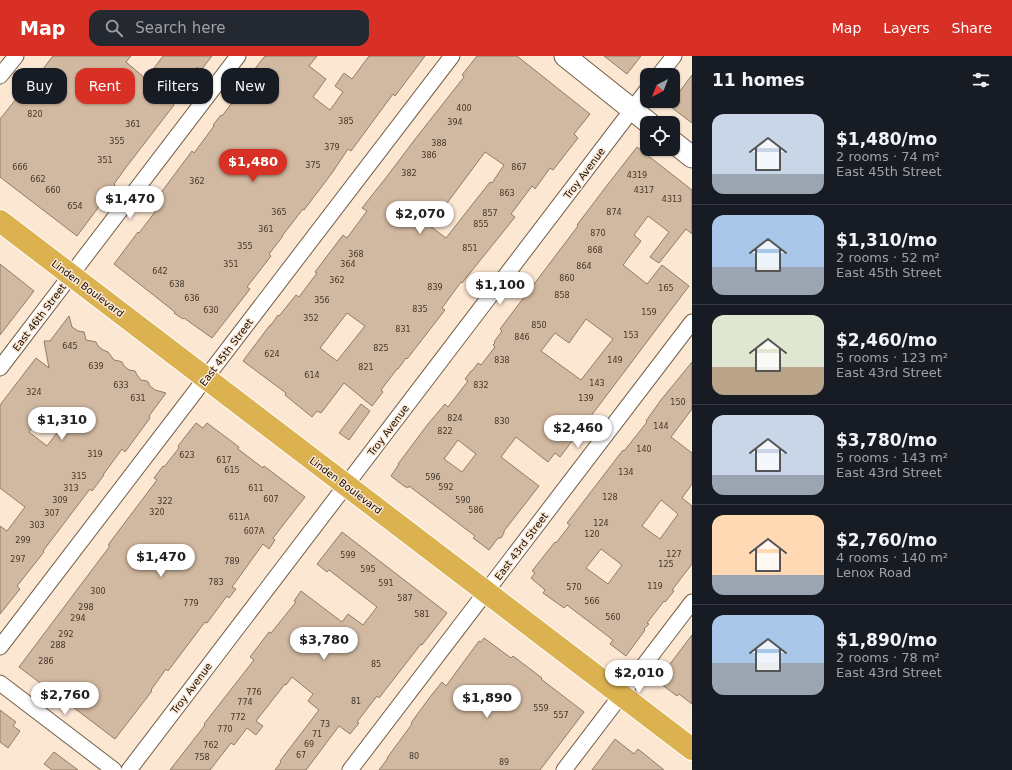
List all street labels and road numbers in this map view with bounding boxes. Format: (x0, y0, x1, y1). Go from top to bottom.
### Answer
street label: Troy Avenue (561, 146, 607, 202)
street label: Linden Boulevard (50, 258, 126, 319)
street label: East 46th Street (11, 281, 68, 353)
street label: East 45th Street (198, 316, 255, 388)
street label: Troy Avenue (365, 403, 411, 459)
street label: Linden Boulevard (308, 455, 384, 516)
street label: East 43rd Street (493, 510, 550, 582)
street label: Troy Avenue (168, 661, 214, 717)

